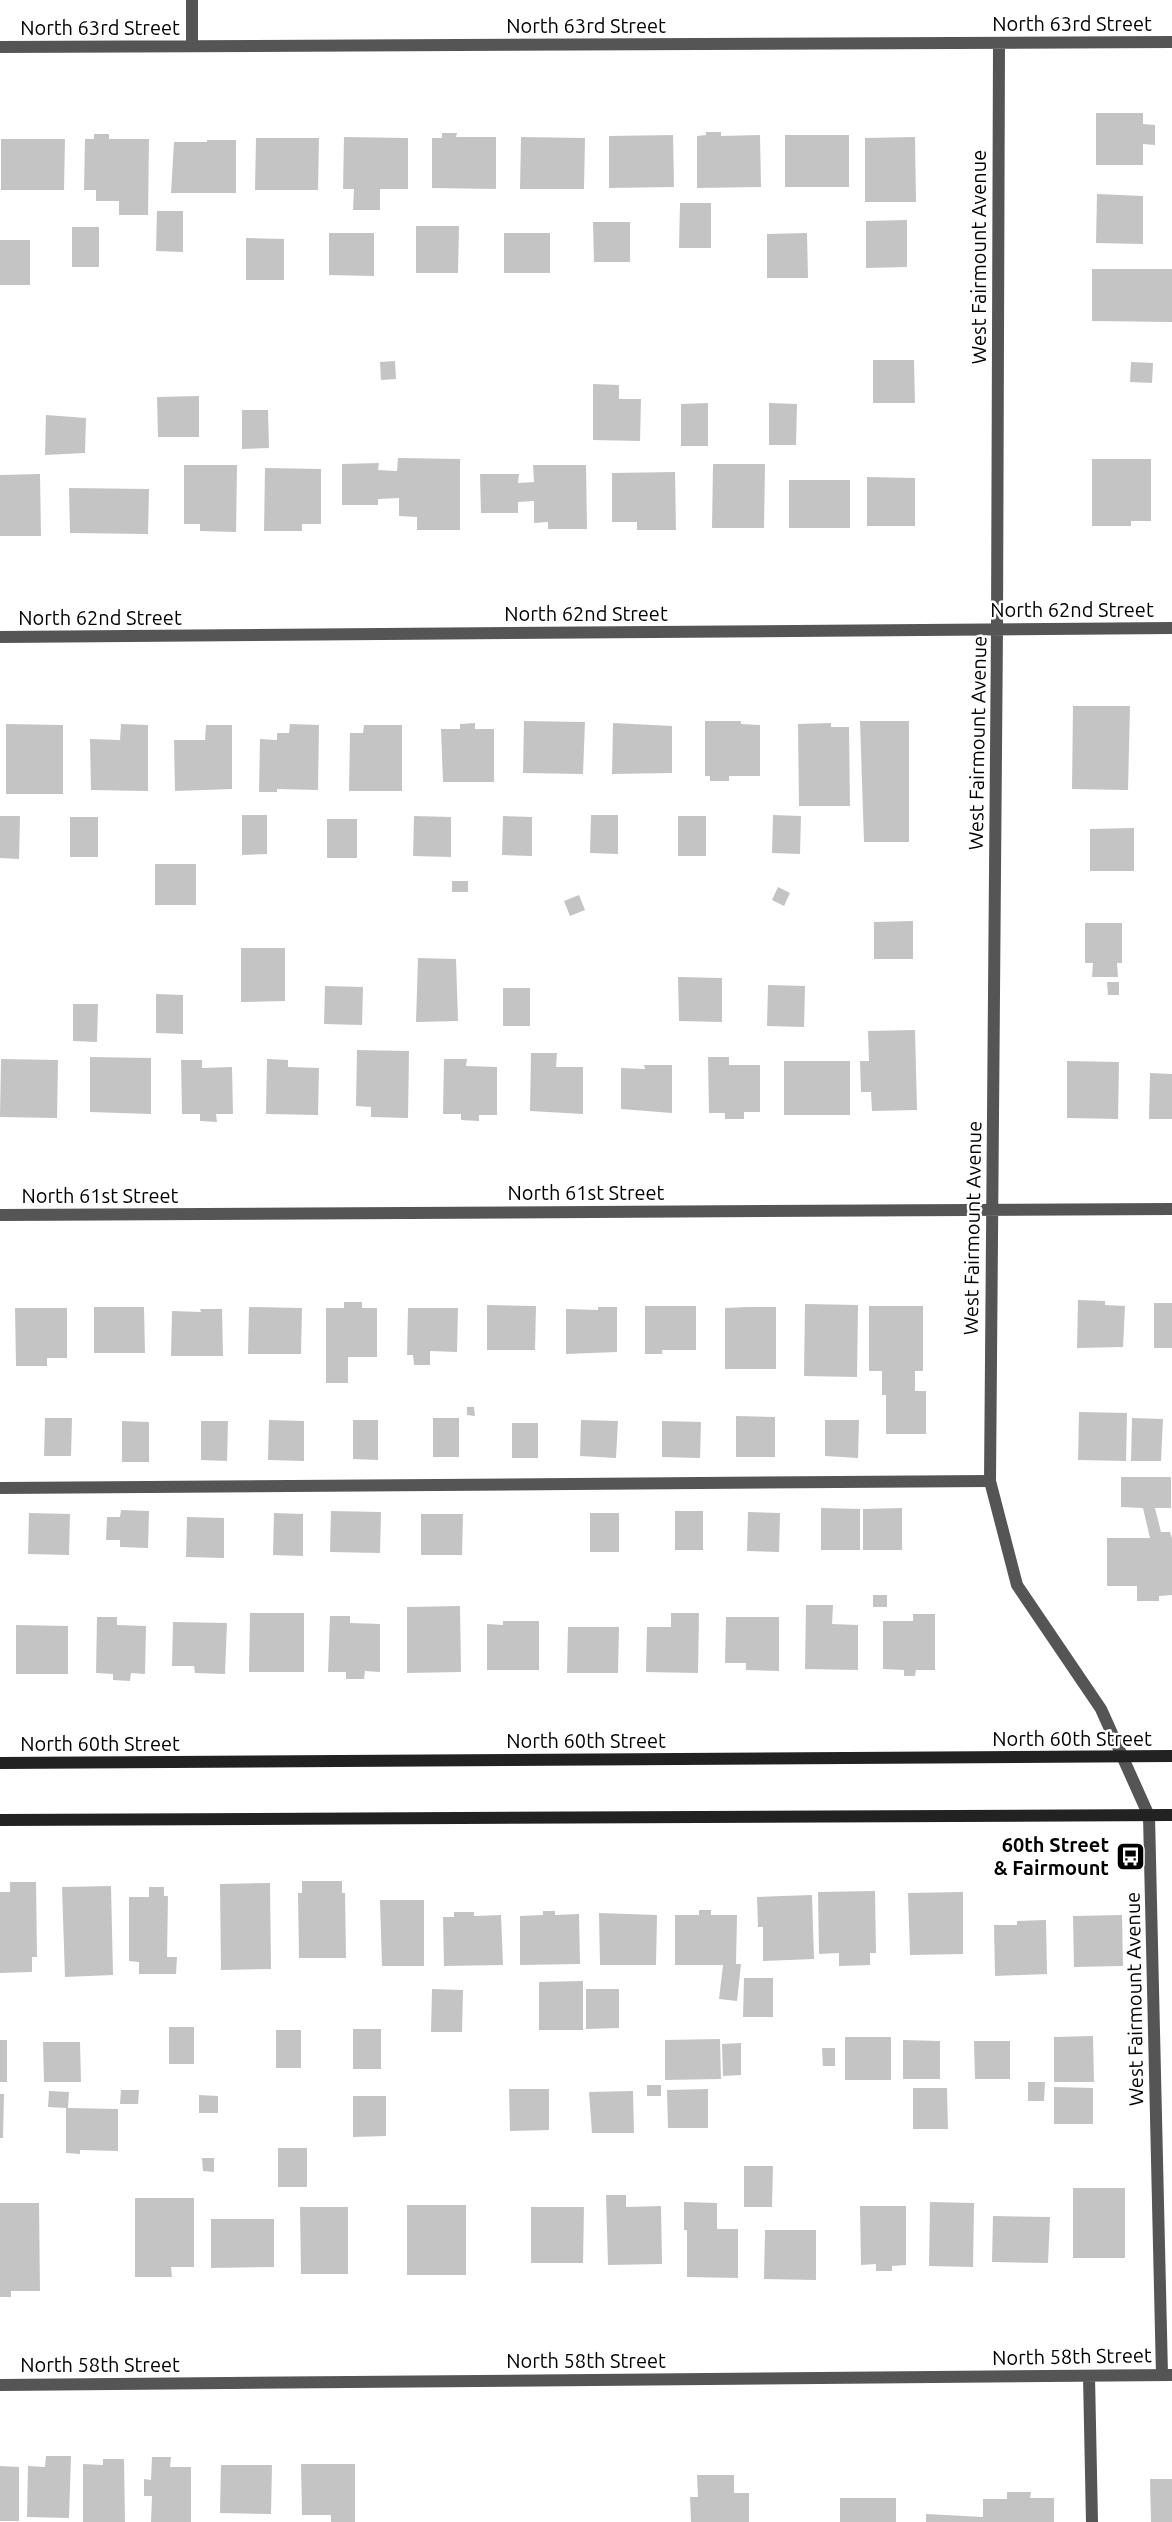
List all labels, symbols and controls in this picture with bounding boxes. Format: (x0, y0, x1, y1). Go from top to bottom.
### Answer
street label: North 63rd Street (992, 12, 1152, 35)
street label: North 63rd Street (506, 14, 666, 37)
street label: North 63rd Street (20, 16, 180, 39)
street label: West Fairmount Avenue (967, 150, 990, 364)
street label: North 62nd Street (990, 598, 1154, 621)
street label: North 62nd Street (504, 602, 668, 625)
street label: North 62nd Street (18, 606, 182, 629)
street label: West Fairmount Avenue (964, 636, 990, 850)
street label: West Fairmount Avenue (959, 1121, 985, 1335)
street label: North 61st Street (508, 1181, 665, 1204)
street label: North 61st Street (22, 1184, 179, 1207)
street label: North 60th Street (992, 1727, 1152, 1750)
street label: North 60th Street (506, 1729, 666, 1752)
street label: North 60th Street (20, 1732, 180, 1755)
place label: 60th Street & Fairmount (994, 1833, 1109, 1879)
bus stop icon: 60th Street & Fairmount (1114, 1840, 1146, 1872)
street label: West Fairmount Avenue (1121, 1892, 1147, 2106)
street label: North 58th Street (992, 2343, 1152, 2369)
street label: North 58th Street (506, 2349, 666, 2372)
street label: North 58th Street (20, 2353, 180, 2376)

